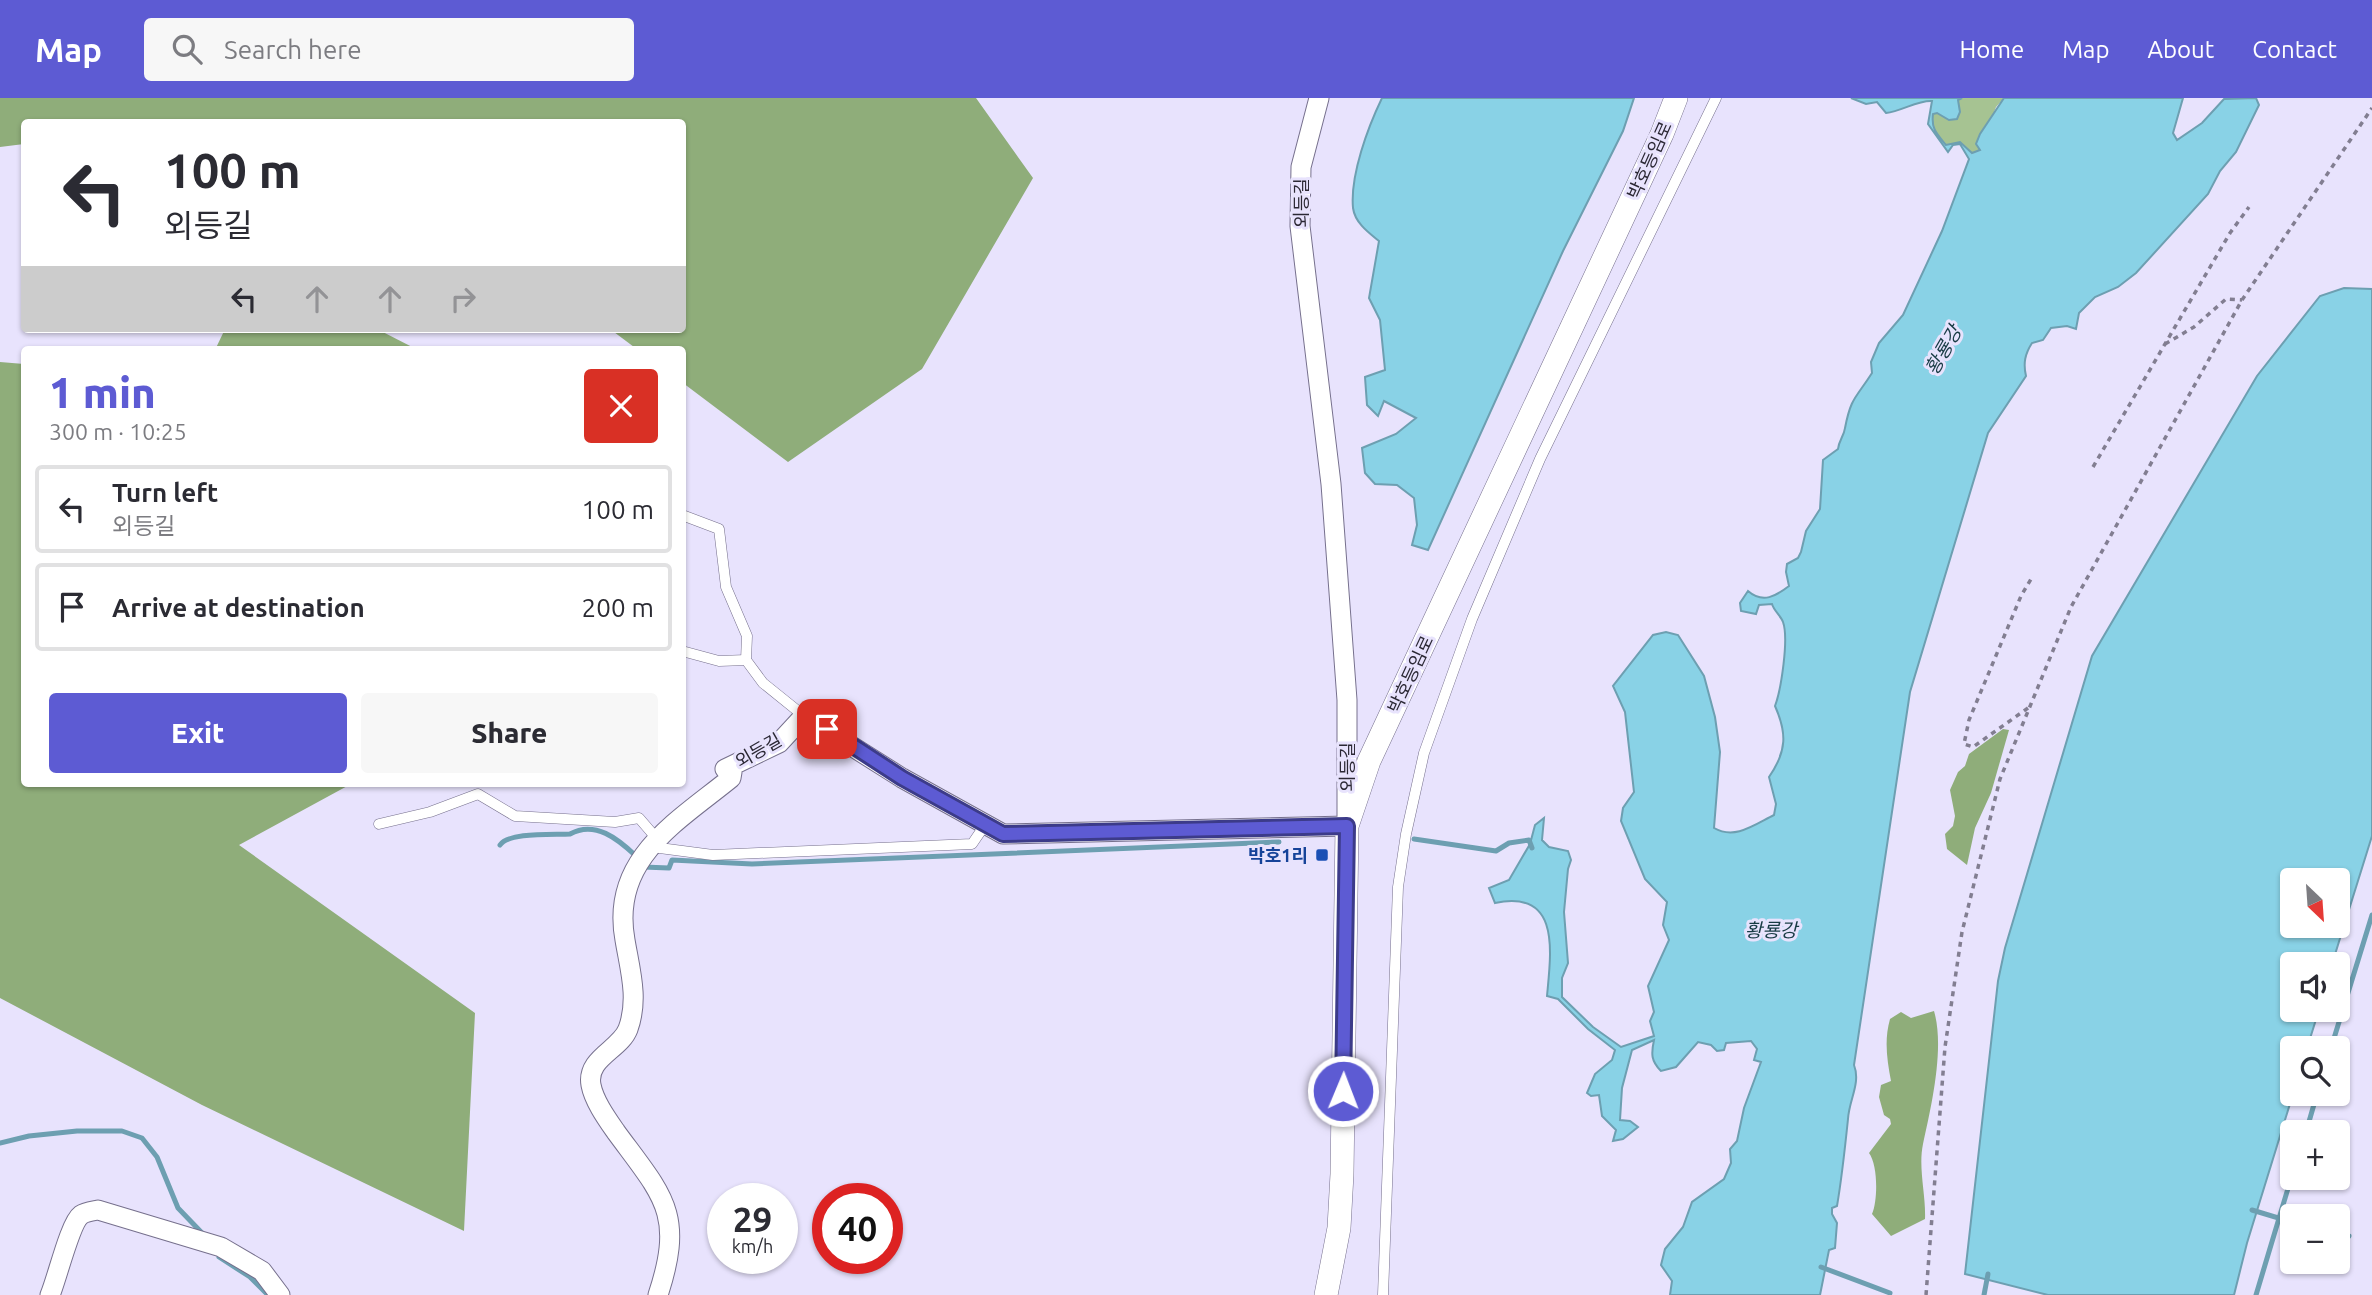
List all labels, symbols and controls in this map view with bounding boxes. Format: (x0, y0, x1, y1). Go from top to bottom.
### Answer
search box (144, 18, 634, 81)
icon: search (168, 30, 206, 68)
text: Map (35, 31, 102, 68)
text: Search here (224, 35, 362, 64)
text: Home (1959, 36, 2024, 63)
text: Map (2062, 36, 2109, 63)
text: About (2147, 36, 2214, 63)
text: Contact (2252, 36, 2337, 63)
street label: 박호등임로 (1623, 118, 1675, 202)
text: 100 m (164, 142, 301, 197)
icon: left (49, 147, 140, 238)
street label: 외등길 (1291, 178, 1311, 228)
text: 외등길 (164, 207, 252, 243)
icon: left (225, 280, 263, 318)
icon: ahead (298, 280, 336, 318)
icon: ahead (371, 280, 409, 318)
icon: right (444, 280, 482, 318)
water label: 황룡강 (1920, 320, 1967, 378)
text: 1 min (49, 369, 156, 416)
button: close (584, 369, 658, 443)
text: 300 m · 10:25 (49, 419, 187, 444)
text: Turn left (112, 478, 218, 507)
icon: left (53, 490, 91, 528)
text: 100 m (582, 495, 654, 524)
text: 외등길 (112, 513, 175, 538)
icon: arrive (53, 588, 91, 626)
text: Arrive at destination (112, 593, 365, 622)
text: 200 m (582, 593, 654, 622)
street label: 박호등임로 (1383, 632, 1437, 716)
button: Exit (49, 693, 347, 773)
button: Share (361, 693, 658, 773)
pin (797, 699, 857, 759)
icon: arrive (808, 710, 846, 748)
street label: 외등길 (731, 729, 785, 771)
street label: 외등길 (1337, 742, 1357, 792)
place label: 박호1리 (1248, 845, 1308, 865)
marker: 박호1리 (1314, 847, 1330, 863)
north arrow (2280, 868, 2350, 938)
map controls (2280, 868, 2350, 1274)
water label: 황룡강 (1745, 919, 1800, 941)
button: sound (2280, 952, 2350, 1022)
button: search (2280, 1036, 2350, 1106)
position arrow (1306, 1054, 1380, 1128)
button: + (2280, 1120, 2350, 1190)
speed limit sign: 40 (812, 1183, 903, 1274)
text: 29 (733, 1199, 772, 1239)
button: − (2280, 1204, 2350, 1274)
text: km/h (732, 1236, 773, 1256)

